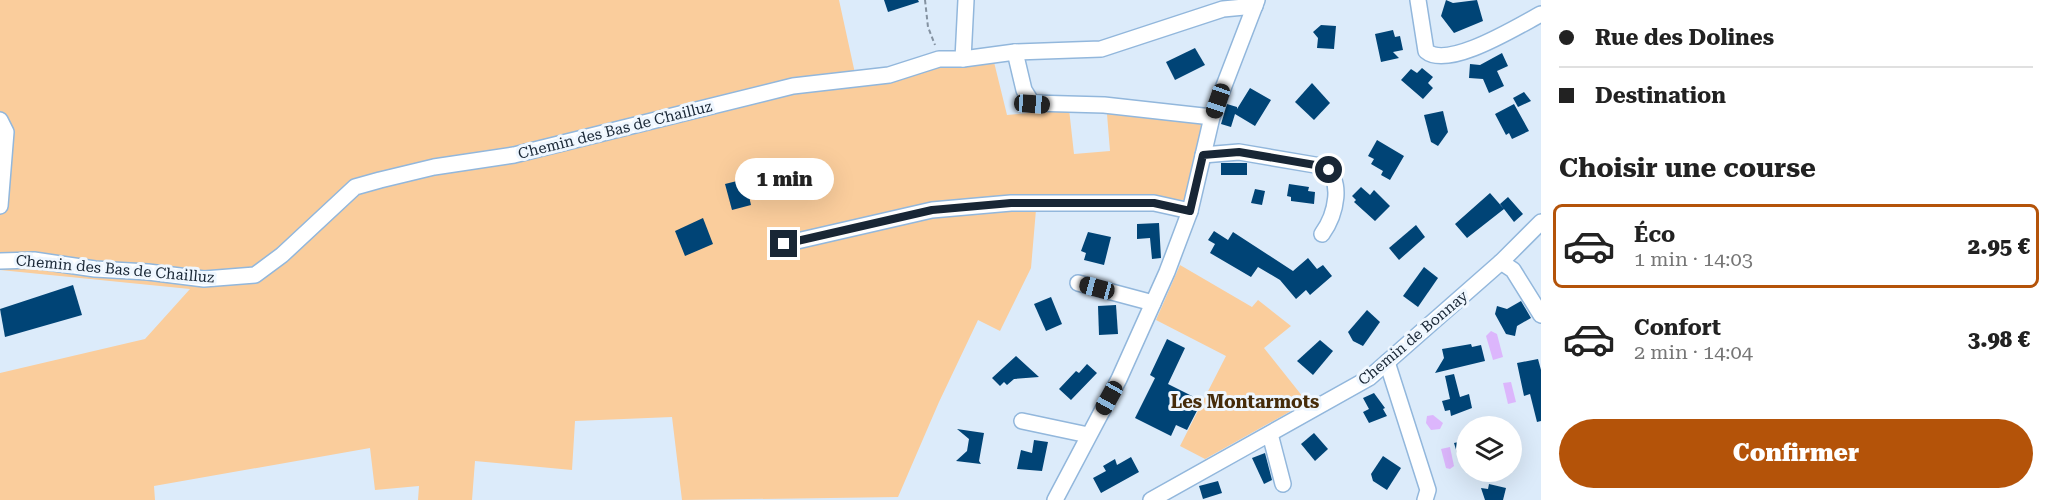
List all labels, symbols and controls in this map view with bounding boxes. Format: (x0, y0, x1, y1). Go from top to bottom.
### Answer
text: Rue des Dolines (1595, 25, 1774, 50)
car (1204, 81, 1232, 121)
text: Destination (1595, 83, 1726, 108)
car (1013, 94, 1051, 114)
street label: Chemin des Bas de Chailluz (516, 97, 714, 163)
text: Choisir une course (1559, 152, 1816, 184)
route start (1315, 156, 1342, 183)
callout: 1 min (734, 157, 834, 199)
text: 1 min (756, 167, 813, 191)
icon: car (1562, 219, 1616, 273)
text: Éco (1634, 222, 1675, 247)
route end (770, 230, 797, 257)
text: 2.95 € (1968, 234, 2030, 259)
text: 1 min · 14:03 (1634, 247, 1753, 271)
street label: Chemin des Bas de Chailluz (15, 251, 215, 287)
car (1077, 275, 1117, 301)
street label: Chemin de Bonnay (1355, 287, 1472, 389)
icon: car (1562, 312, 1616, 366)
text: Confort (1634, 315, 1721, 340)
text: 3.98 € (1968, 327, 2030, 352)
text: 2 min · 14:04 (1634, 340, 1753, 364)
car (1092, 378, 1126, 418)
district label: Les Montarmots (1171, 391, 1319, 412)
map controls (1456, 416, 1522, 482)
button: layers (1456, 416, 1522, 482)
button: Confirmer (1559, 419, 2033, 488)

